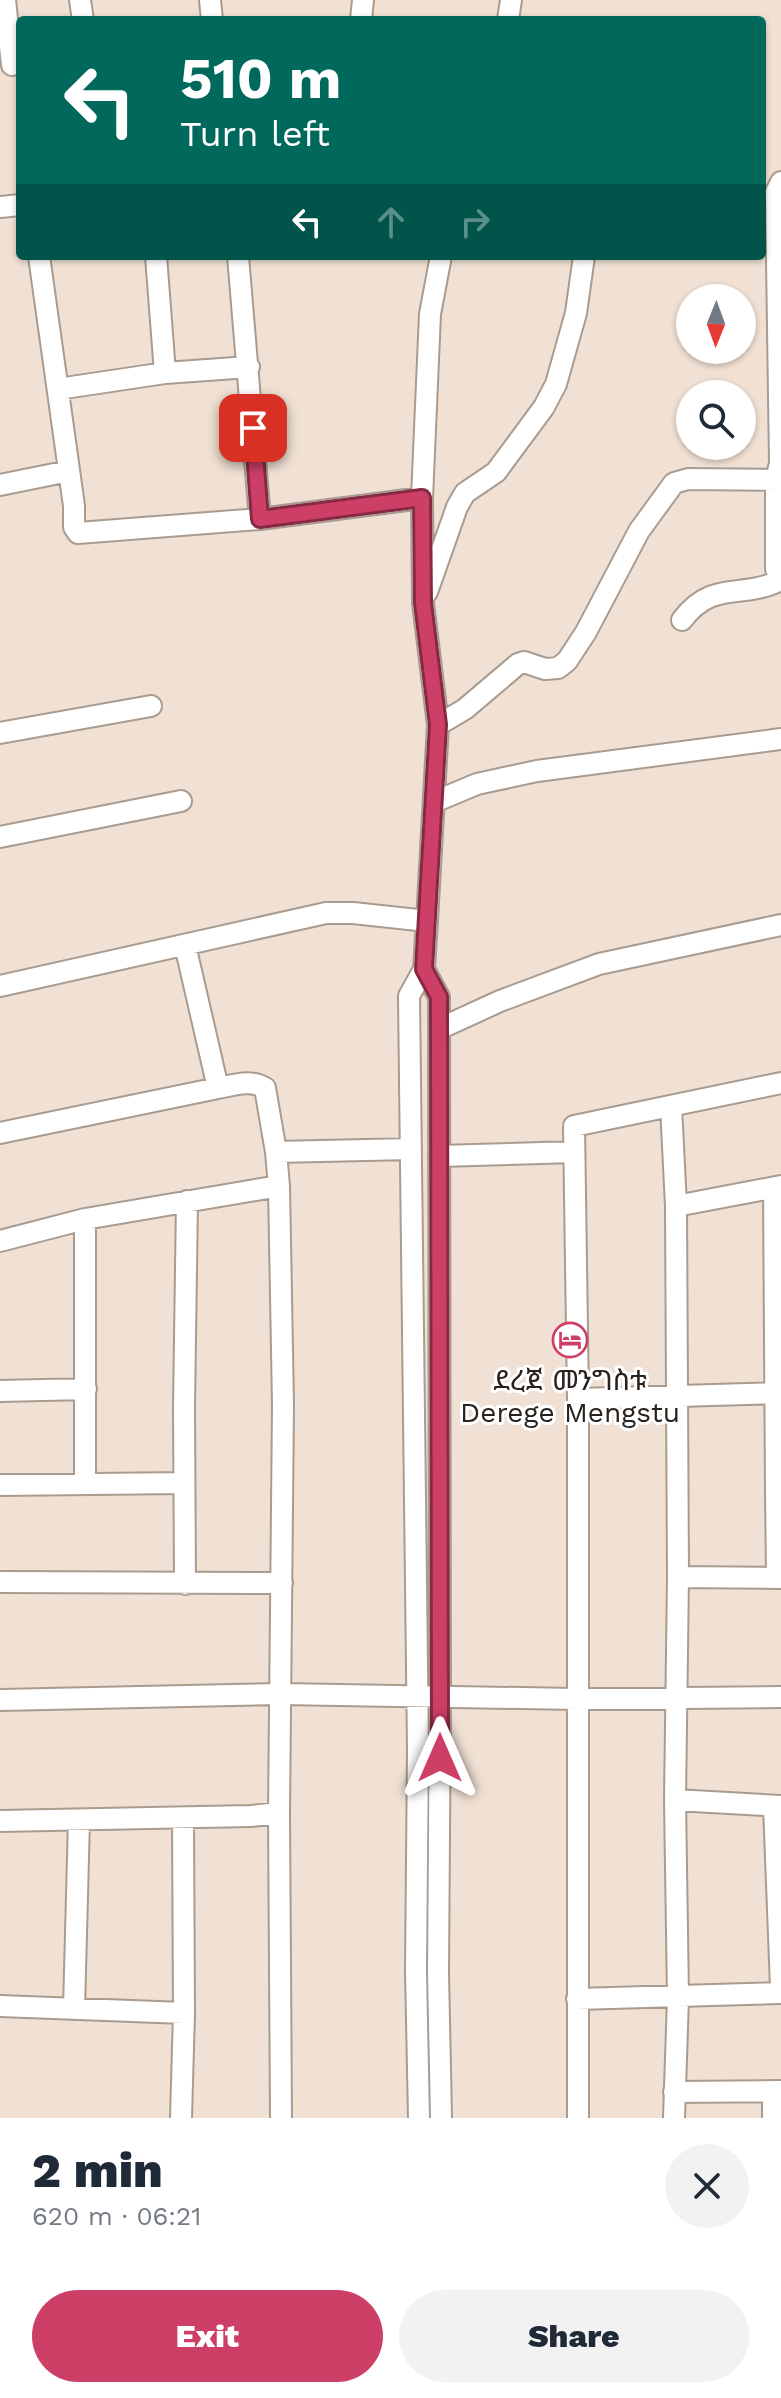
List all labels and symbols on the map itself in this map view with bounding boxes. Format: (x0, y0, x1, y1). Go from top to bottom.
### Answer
north arrow (676, 284, 756, 364)
pin (219, 394, 287, 462)
hotel icon: ደረጀ መንግስቱ Derege Mengstu (551, 1321, 589, 1359)
place label: ደረጀ መንግስቱ Derege Mengstu (460, 1364, 680, 1429)
position arrow (398, 1716, 482, 1800)

